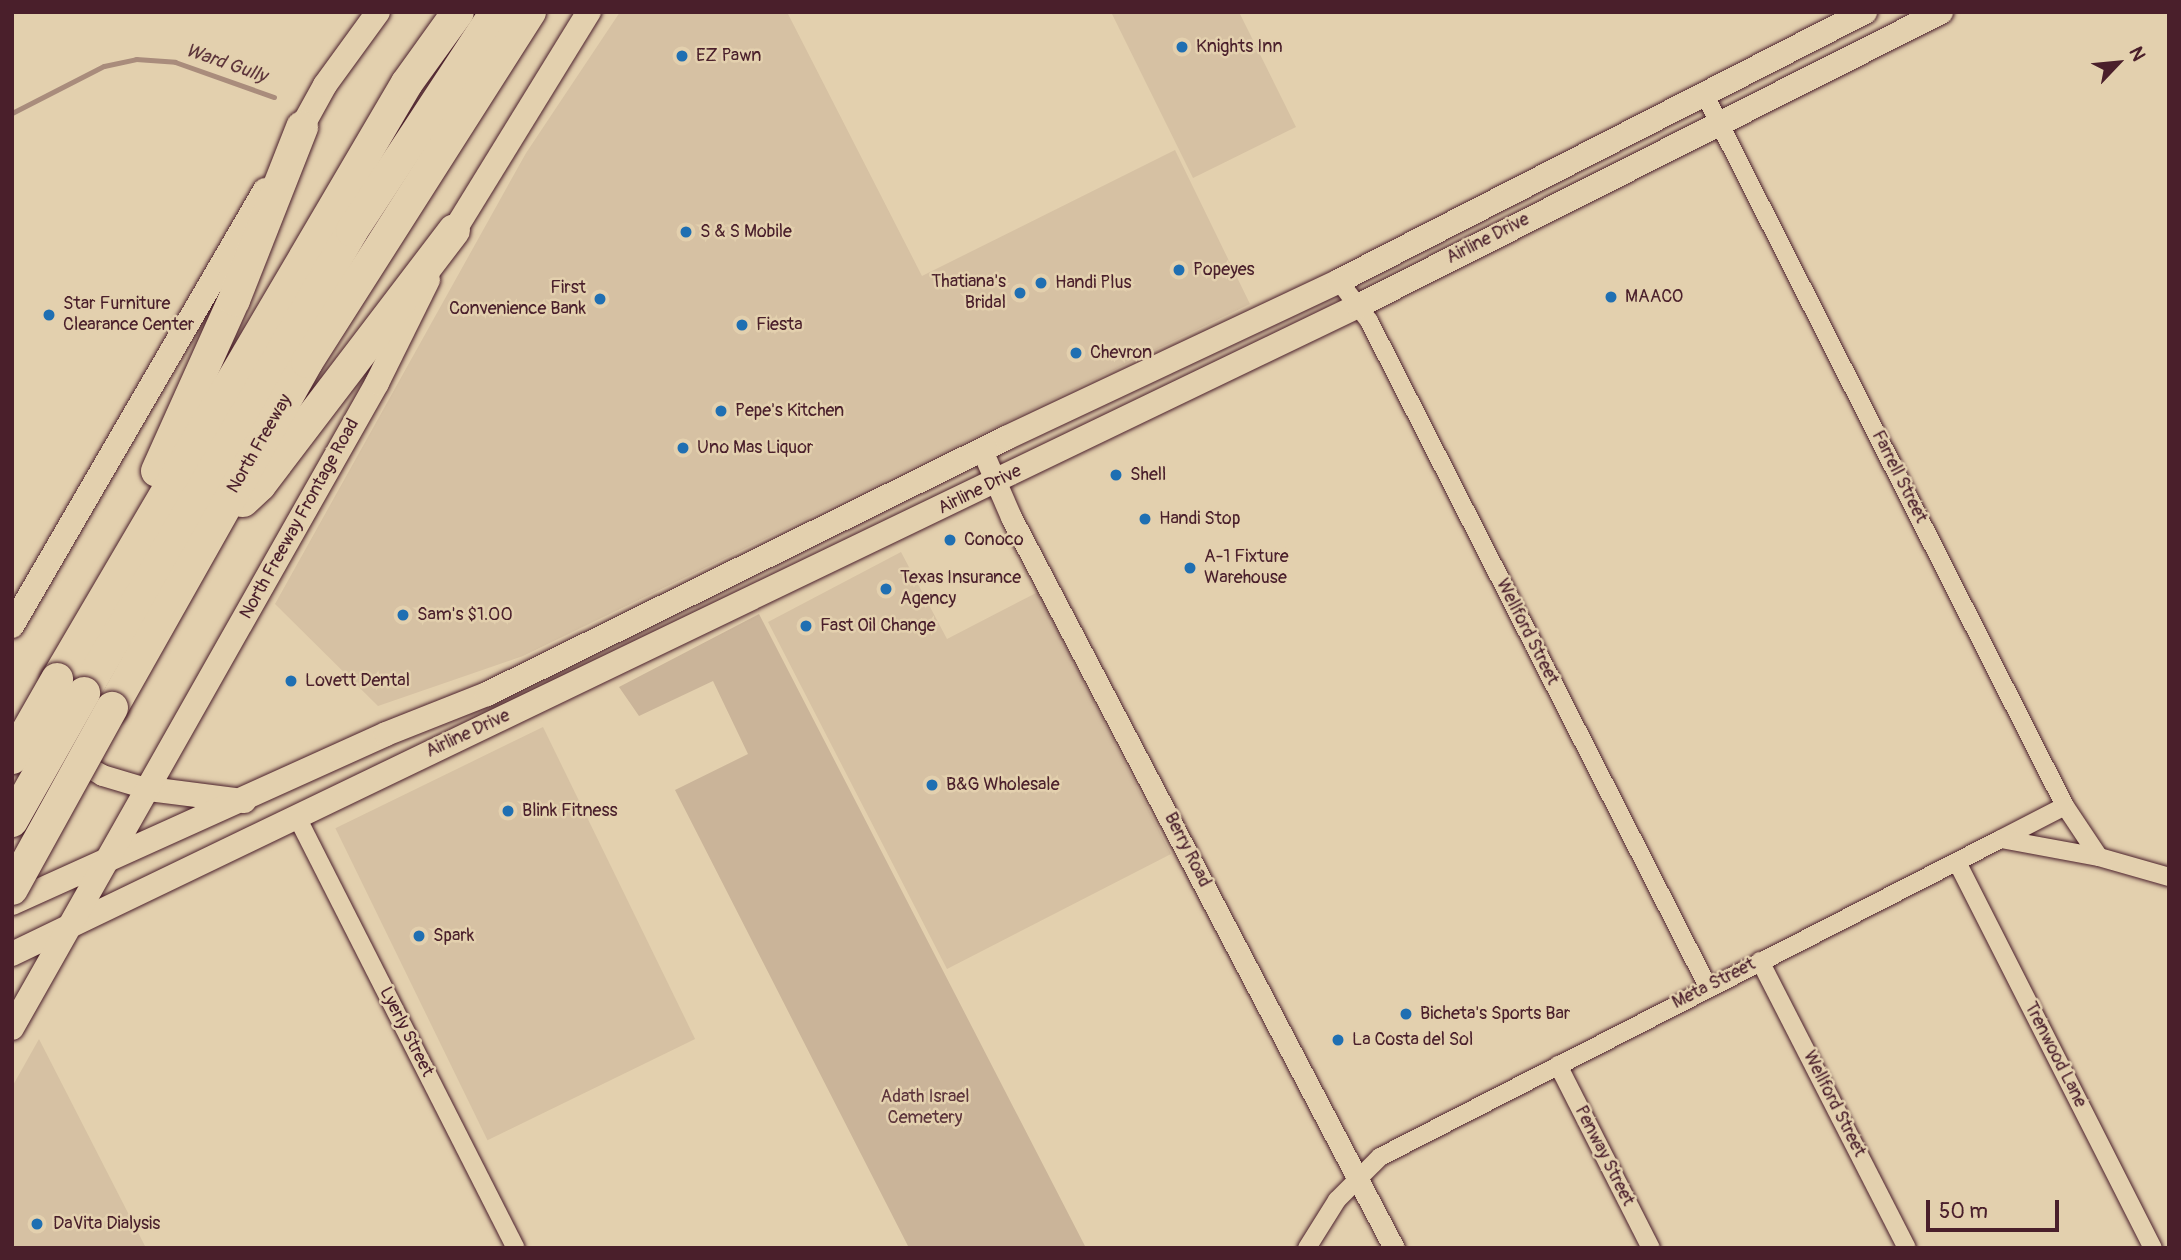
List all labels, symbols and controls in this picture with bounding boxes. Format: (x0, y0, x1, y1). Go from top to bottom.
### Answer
north arrow (2083, 28, 2153, 98)
place label: Knights Inn (1196, 36, 1283, 58)
marker: Knights Inn (1174, 39, 1190, 55)
water label: Ward Gully (182, 40, 270, 88)
text: N (2123, 43, 2150, 65)
place label: EZ Pawn (696, 45, 761, 67)
marker: EZ Pawn (674, 48, 690, 64)
street label: Airline Drive (1443, 209, 1533, 269)
place label: S & S Mobile (700, 221, 792, 243)
marker: S & S Mobile (678, 224, 694, 240)
place label: Popeyes (1193, 259, 1255, 281)
marker: Popeyes (1171, 262, 1187, 278)
place label: Thatiana's Bridal (931, 272, 1006, 314)
place label: Handi Plus (1055, 272, 1132, 294)
marker: Handi Plus (1033, 275, 1049, 291)
place label: First Convenience Bank (449, 278, 586, 320)
marker: Thatiana's Bridal (1012, 285, 1028, 301)
place label: MAACO (1625, 286, 1683, 308)
marker: MAACO (1603, 289, 1619, 305)
marker: First Convenience Bank (592, 291, 608, 307)
place label: Star Furniture Clearance Center (63, 294, 194, 336)
marker: Star Furniture Clearance Center (41, 307, 57, 323)
place label: Fiesta (756, 314, 803, 336)
marker: Fiesta (734, 317, 750, 333)
place label: Chevron (1090, 342, 1152, 364)
marker: Chevron (1068, 345, 1084, 361)
street label: North Freeway (223, 391, 297, 497)
place label: Pepe's Kitchen (735, 400, 844, 422)
marker: Pepe's Kitchen (713, 403, 729, 419)
street label: North Freeway Frontage Road (236, 415, 364, 623)
street label: Farrell Street (1867, 427, 1931, 527)
place label: Uno Mas Liquor (697, 437, 813, 459)
marker: Uno Mas Liquor (675, 440, 691, 456)
street label: Airline Drive (935, 461, 1025, 519)
place label: Shell (1130, 464, 1166, 486)
marker: Shell (1108, 467, 1124, 483)
place label: Handi Stop (1159, 508, 1240, 530)
marker: Handi Stop (1137, 511, 1153, 527)
place label: Conoco (964, 529, 1024, 551)
marker: Conoco (942, 532, 958, 548)
place label: A-1 Fixture Warehouse (1204, 547, 1289, 590)
marker: A-1 Fixture Warehouse (1182, 560, 1198, 576)
place label: Texas Insurance Agency (900, 568, 1021, 610)
street label: Wellford Street (1491, 575, 1563, 689)
marker: Texas Insurance Agency (878, 581, 894, 597)
place label: Sam's $1.00 (417, 604, 513, 626)
marker: Sam's $1.00 (395, 607, 411, 623)
place label: Fast Oil Change (820, 615, 936, 637)
marker: Fast Oil Change (798, 618, 814, 634)
place label: Lovett Dental (305, 670, 410, 692)
marker: Lovett Dental (283, 673, 299, 689)
street label: Airline Drive (423, 705, 513, 763)
place label: B&G Wholesale (946, 774, 1060, 796)
marker: B&G Wholesale (924, 777, 940, 793)
place label: Blink Fitness (522, 800, 618, 822)
marker: Blink Fitness (500, 803, 516, 819)
street label: Berry Road (1159, 809, 1215, 891)
place label: Spark (433, 925, 474, 947)
marker: Spark (411, 928, 427, 944)
street label: Meta Street (1669, 954, 1759, 1014)
street label: Lyerly Street (374, 984, 438, 1080)
street label: Trenwood Lane (2019, 999, 2091, 1111)
place label: Bicheta's Sports Bar (1420, 1003, 1570, 1025)
marker: Bicheta's Sports Bar (1398, 1006, 1414, 1022)
place label: La Costa del Sol (1352, 1029, 1473, 1051)
marker: La Costa del Sol (1330, 1032, 1346, 1048)
street label: Wellford Street (1798, 1047, 1870, 1161)
park label: Adath Israel Cemetery (880, 1087, 970, 1130)
street label: Penway Street (1570, 1102, 1638, 1210)
scale bar (1929, 1186, 2062, 1230)
text: 50 m (1939, 1198, 1988, 1225)
place label: DaVita Dialysis (53, 1213, 160, 1235)
marker: DaVita Dialysis (27, 1214, 47, 1234)

